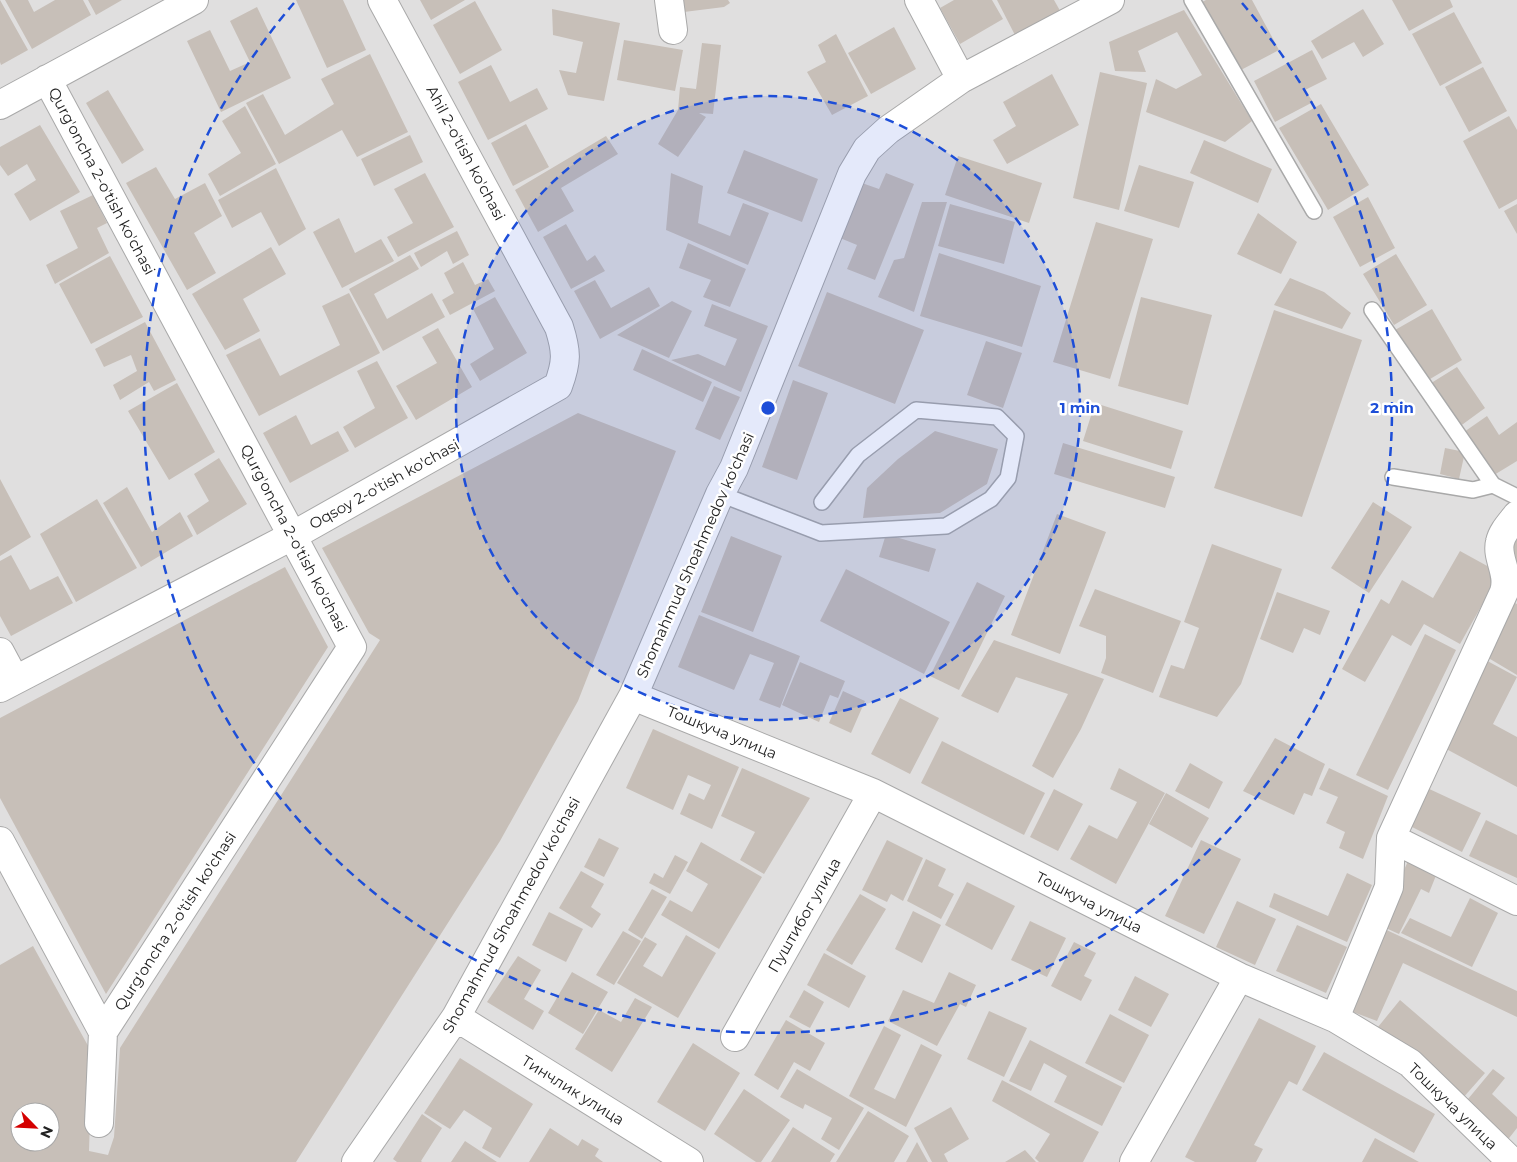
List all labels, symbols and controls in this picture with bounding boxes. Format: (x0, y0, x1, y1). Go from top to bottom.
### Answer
street label: Ahil 2-o'tish ko'chasi (422, 82, 510, 224)
street label: Qurg'oncha 2-o'tish ko'chasi (44, 84, 160, 278)
text: 1 min (1060, 398, 1100, 417)
text: 2 min (1370, 398, 1414, 417)
centre of rings (759, 399, 777, 417)
street label: Shomahmud Shoahmedov ko'chasi (632, 429, 758, 681)
street label: Oqsoy 2-o'tish ko'chasi (306, 435, 462, 533)
street label: Qurg'oncha 2-o'tish ko'chasi (236, 441, 352, 635)
street label: Тошкуча улица (664, 701, 780, 763)
street label: Shomahmud Shoahmedov ko'chasi (438, 794, 584, 1036)
street label: Qurg'oncha 2-o'tish ko'chasi (110, 828, 240, 1014)
street label: Пуштибог улица (763, 854, 845, 976)
street label: Тошкуча улица (1033, 867, 1145, 937)
street label: Тинчлик улица (518, 1051, 628, 1129)
street label: Тошкуча улица (1404, 1059, 1502, 1153)
north arrow (10, 1102, 60, 1152)
text: N (36, 1123, 57, 1141)

